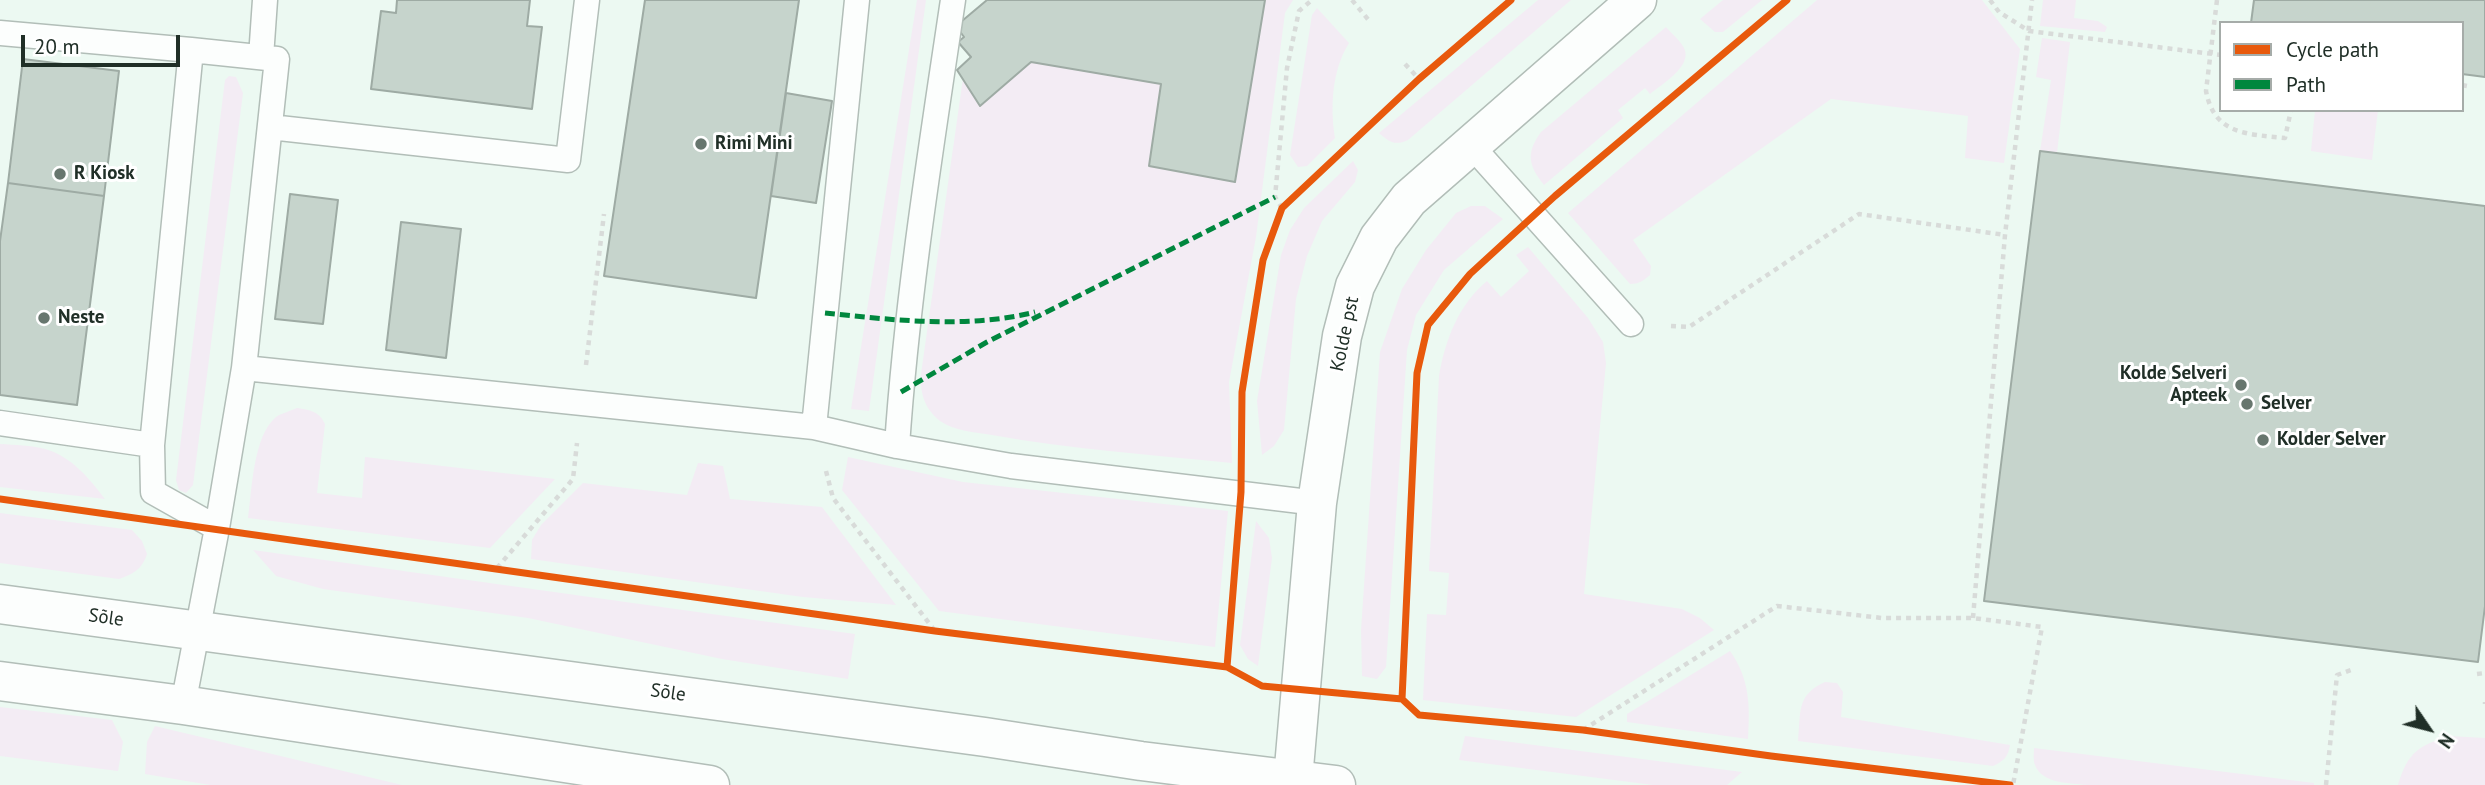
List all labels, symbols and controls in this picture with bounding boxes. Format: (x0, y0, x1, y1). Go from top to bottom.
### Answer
scale bar (24, 21, 184, 65)
legend (2219, 21, 2464, 112)
text: 20 m (34, 33, 80, 60)
text: Cycle path (2286, 36, 2379, 63)
text: Path (2286, 71, 2326, 98)
place label: Rimi Mini (715, 133, 793, 155)
marker: Rimi Mini (693, 136, 709, 152)
place label: R Kiosk (74, 163, 135, 185)
marker: R Kiosk (52, 166, 68, 182)
street label: Kolde pst (1326, 294, 1364, 374)
place label: Neste (58, 307, 104, 329)
marker: Neste (36, 310, 52, 326)
place label: Kolde Selveri Apteek (2120, 363, 2227, 407)
marker: Kolde Selveri Apteek (2233, 377, 2249, 393)
place label: Selver (2261, 393, 2312, 415)
marker: Selver (2239, 396, 2255, 412)
place label: Kolder Selver (2277, 429, 2386, 451)
marker: Kolder Selver (2255, 432, 2271, 448)
street label: Sõle (87, 604, 125, 632)
street label: Sõle (649, 679, 687, 707)
north arrow (2394, 694, 2464, 764)
text: N (2433, 729, 2460, 753)

